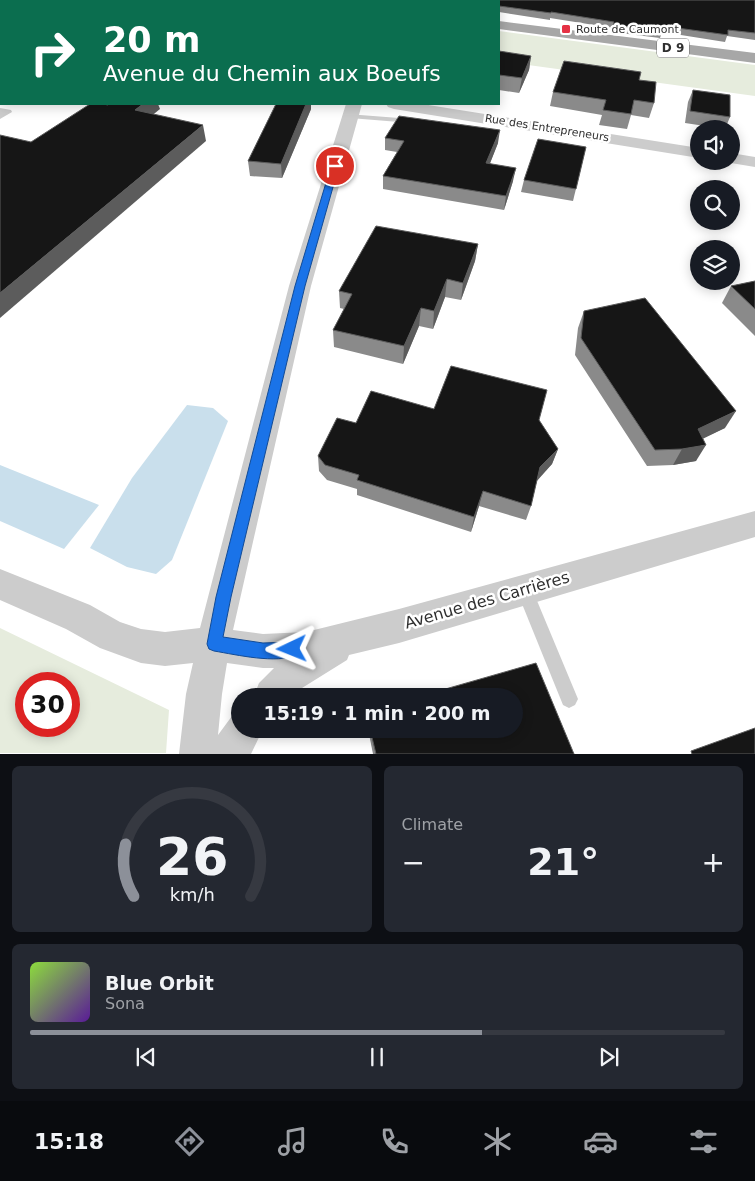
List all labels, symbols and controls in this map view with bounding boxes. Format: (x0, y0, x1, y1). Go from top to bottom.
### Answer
icon: right (20, 20, 85, 85)
text: 20 m (103, 20, 200, 60)
marker: Route de Caumont (560, 23, 572, 35)
place label: Route de Caumont (576, 23, 679, 36)
road number: D 9 (657, 38, 689, 58)
text: Avenue du Chemin aux Boeufs (103, 61, 441, 86)
street label: Rue des Entrepreneurs (484, 112, 610, 144)
map controls (690, 120, 740, 290)
button: sound (690, 120, 740, 170)
pin (314, 145, 356, 187)
icon: arrive (321, 152, 349, 180)
button: search (690, 180, 740, 230)
button: layers (690, 240, 740, 290)
street label: Avenue des Carrières (402, 567, 572, 633)
position arrow (265, 622, 317, 674)
speed limit sign: 30 (15, 672, 80, 737)
text: 15:19 · 1 min · 200 m (263, 702, 491, 724)
text: Climate (402, 815, 463, 834)
text: 26 (156, 827, 228, 887)
text: 21° (527, 840, 599, 884)
text: − (402, 846, 425, 879)
text: + (702, 846, 725, 879)
text: km/h (169, 884, 214, 905)
text: Blue Orbit (105, 972, 214, 994)
text: Sona (105, 994, 145, 1013)
icon: previous (132, 1043, 160, 1071)
icon: pause (363, 1043, 391, 1071)
icon: next (595, 1043, 623, 1071)
icon: directions (172, 1124, 207, 1159)
icon: music (275, 1124, 310, 1159)
icon: phone (377, 1124, 412, 1159)
icon: climate (480, 1124, 515, 1159)
icon: car (583, 1124, 618, 1159)
icon: filters (686, 1124, 721, 1159)
text: 15:18 (34, 1129, 104, 1154)

